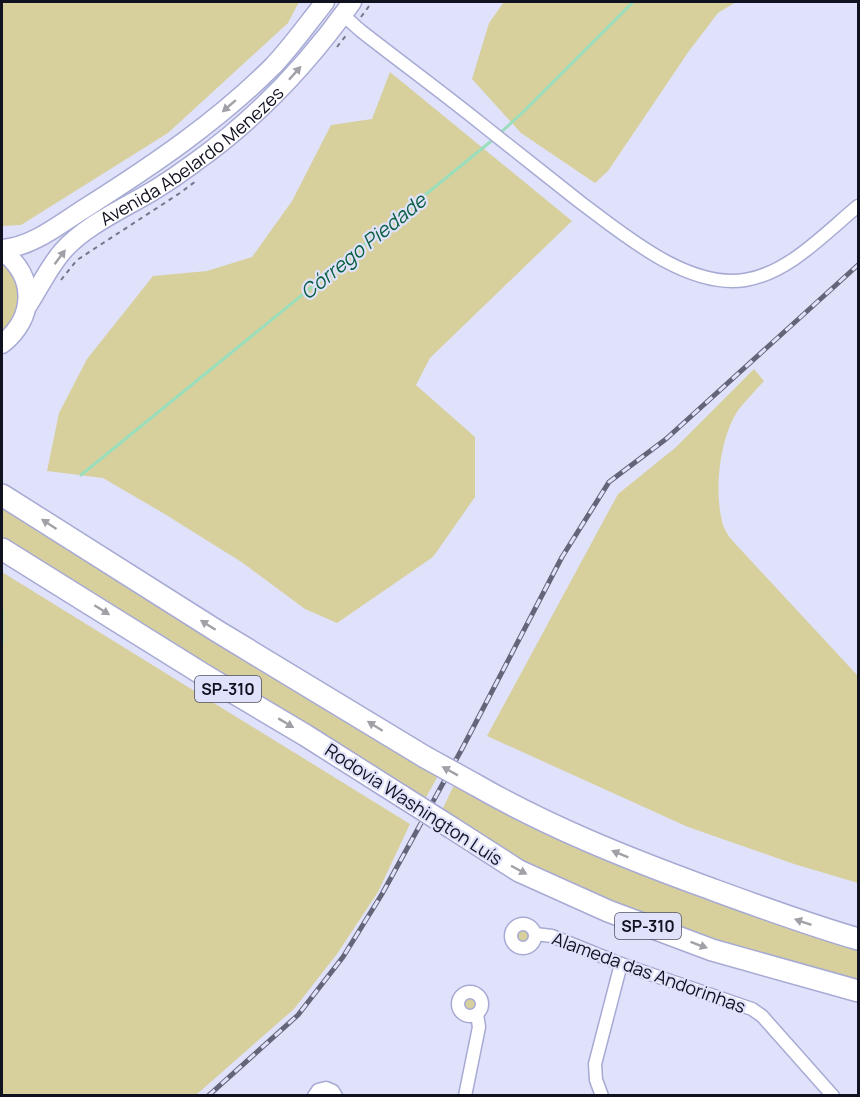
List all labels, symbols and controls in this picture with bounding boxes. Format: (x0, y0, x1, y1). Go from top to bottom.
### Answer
one-way arrow (288, 66, 301, 81)
street label: Avenida Abelardo Menezes (95, 81, 288, 231)
one-way arrow (222, 99, 237, 112)
water label: Córrego Piedade (294, 186, 433, 305)
one-way arrow (54, 249, 66, 265)
one-way arrow (41, 519, 57, 530)
one-way arrow (94, 605, 110, 616)
one-way arrow (200, 620, 216, 631)
road number: SP-310 (195, 676, 261, 702)
one-way arrow (278, 718, 295, 728)
one-way arrow (367, 721, 383, 732)
street label: Rodovia Washington Luís (321, 738, 507, 870)
one-way arrow (442, 765, 458, 776)
one-way arrow (611, 849, 629, 858)
one-way arrow (511, 865, 528, 875)
road number: SP-310 (615, 913, 681, 939)
one-way arrow (794, 917, 812, 926)
street label: Alameda das Andorinhas (549, 926, 749, 1018)
one-way arrow (690, 940, 708, 950)

